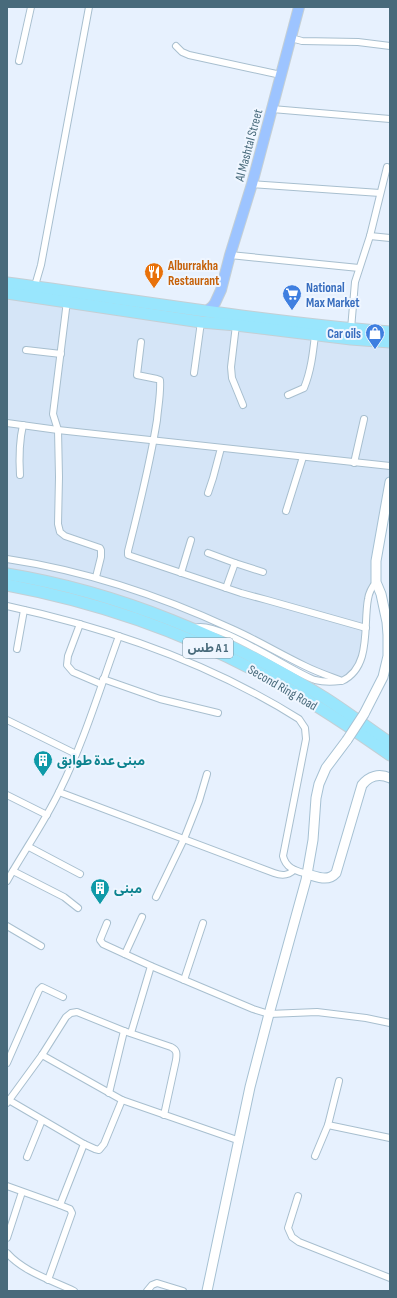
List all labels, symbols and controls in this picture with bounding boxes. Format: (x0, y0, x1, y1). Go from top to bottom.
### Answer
street label: Al Mashtal Street (231, 107, 266, 184)
place label: Alburrakha Restaurant (167, 258, 220, 289)
restaurant icon: Alburrakha Restaurant (143, 261, 165, 289)
place label: National Max Market (306, 280, 360, 311)
supermarket icon: National Max Market (281, 283, 303, 311)
shop icon: Car oils (364, 322, 386, 350)
place label: Car oils (327, 326, 361, 342)
road number: طس A 1 (183, 638, 233, 658)
street label: Second Ring Road (245, 662, 320, 714)
building icon: مبنى عدة طوابق (32, 749, 54, 777)
place label: مبنى عدة طوابق (57, 753, 145, 769)
building icon: مبنى (89, 877, 111, 905)
place label: مبنى (114, 881, 142, 897)

